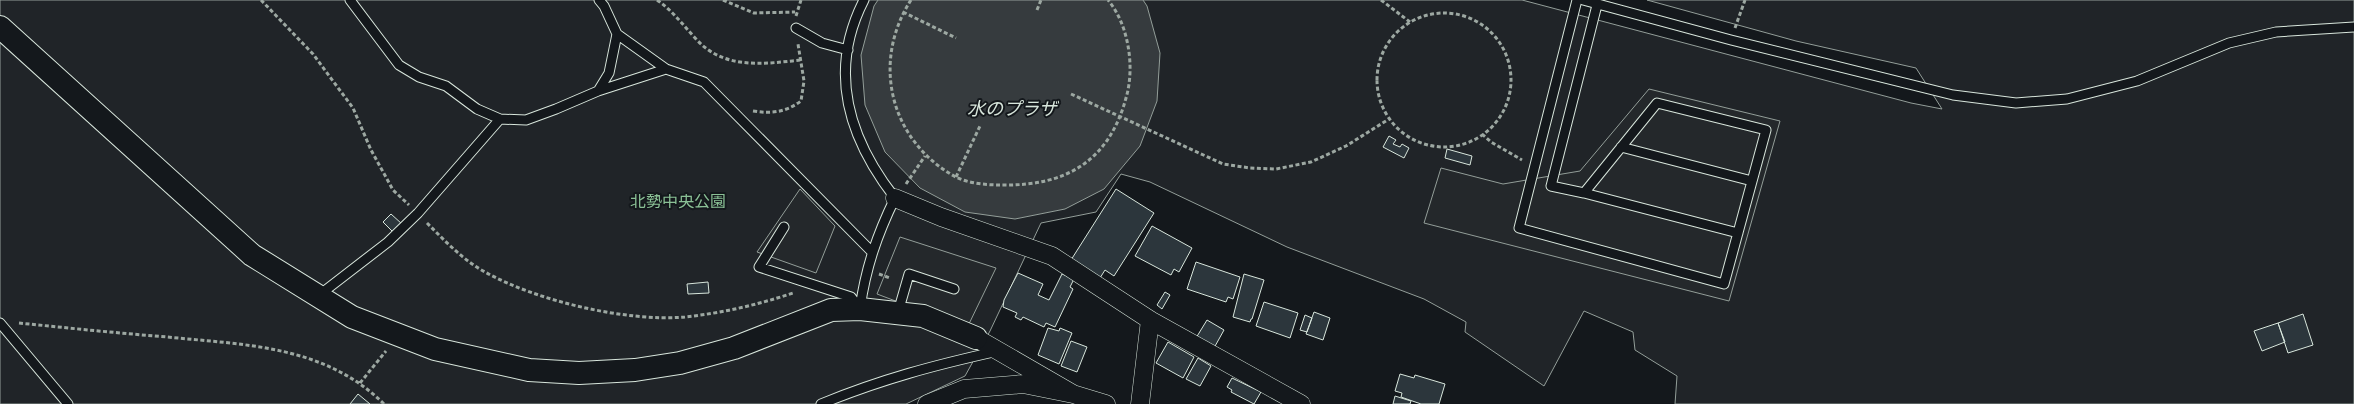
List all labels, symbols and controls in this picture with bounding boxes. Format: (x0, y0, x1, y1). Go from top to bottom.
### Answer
water label: 水のプラザ (967, 98, 1060, 119)
park label: 北勢中央公園 (630, 192, 726, 211)

